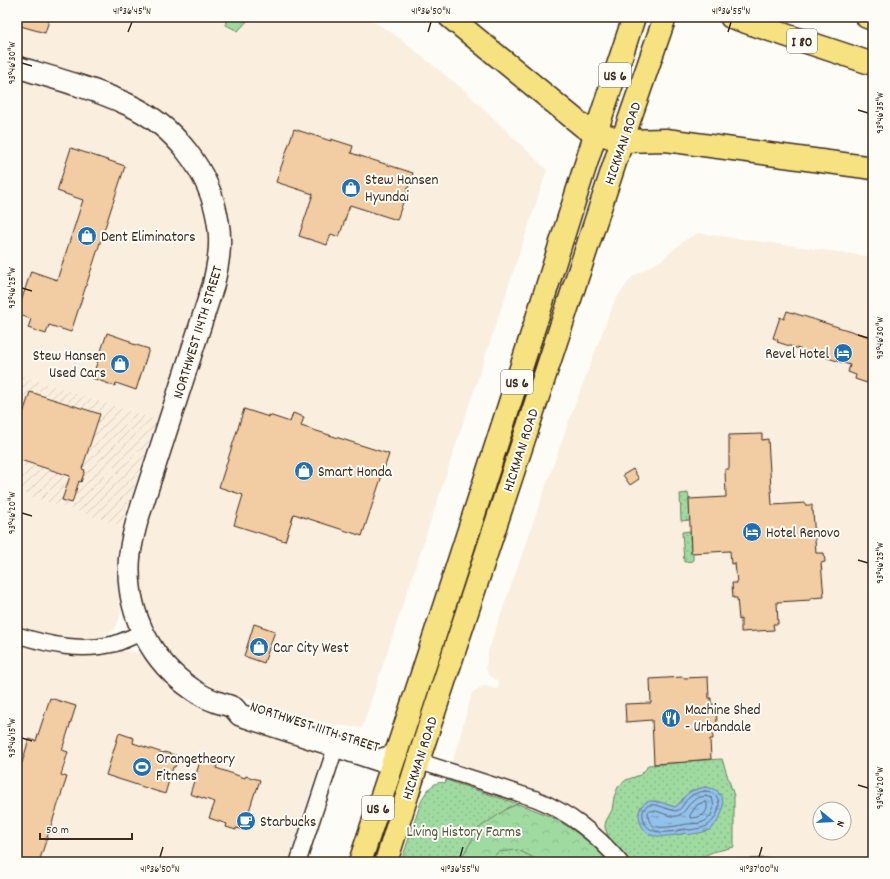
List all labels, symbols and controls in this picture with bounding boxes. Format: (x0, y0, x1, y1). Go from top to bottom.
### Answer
text: 41°36'45"N (113, 5, 151, 19)
text: 41°36'50"N (411, 5, 451, 19)
text: 41°36'55"N (712, 5, 750, 19)
road number: I 80 (787, 29, 817, 53)
text: 93°46'30"W (6, 42, 20, 84)
road number: US 6 (599, 63, 631, 87)
text: 93°46'35"W (874, 92, 888, 134)
street label: HICKMAN ROAD (599, 99, 648, 188)
place label: Stew Hansen Hyundai (365, 170, 438, 209)
shop icon: Stew Hansen Hyundai (340, 177, 362, 199)
shop icon: Dent Eliminators (76, 225, 98, 247)
place label: Dent Eliminators (101, 227, 195, 249)
street label: NORTHWEST 114TH STREET (168, 263, 230, 402)
text: 93°46'25"W (6, 267, 20, 309)
text: 93°46'30"W (874, 317, 888, 359)
hotel icon: Revel Hotel (832, 342, 854, 364)
place label: Revel Hotel (765, 344, 829, 366)
place label: Stew Hansen Used Cars (33, 346, 106, 385)
shop icon: Stew Hansen Used Cars (109, 353, 131, 375)
road number: US 6 (501, 370, 533, 394)
street label: HICKMAN ROAD (498, 406, 546, 495)
shop icon: Smart Honda (293, 460, 315, 482)
place label: Smart Honda (318, 462, 393, 484)
text: 93°46'20"W (6, 492, 20, 534)
hotel icon: Hotel Renovo (741, 521, 763, 543)
place label: Hotel Renovo (766, 523, 840, 545)
text: 93°46'25"W (874, 542, 888, 584)
shop icon: Car City West (248, 636, 270, 658)
place label: Car City West (273, 638, 349, 660)
street label: NORTHWEST 111TH STREET (247, 697, 382, 759)
place label: Machine Shed - Urbandale (685, 700, 761, 739)
restaurant icon: Machine Shed - Urbandale (660, 707, 682, 729)
street label: HICKMAN ROAD (397, 714, 445, 803)
text: 93°46'15"W (6, 718, 20, 758)
place label: Orangetheory Fitness (156, 749, 236, 788)
sports icon: Orangetheory Fitness (131, 756, 153, 778)
text: 93°46'20"W (874, 767, 888, 809)
road number: US 6 (362, 796, 394, 820)
north arrow (812, 801, 852, 841)
cafe icon: Starbucks (235, 810, 257, 832)
place label: Starbucks (260, 812, 316, 834)
scale bar (40, 815, 132, 841)
text: N (831, 818, 848, 829)
text: 50 m (46, 822, 69, 839)
park label: Living History Farms (407, 822, 521, 844)
text: 41°36'50"N (140, 863, 180, 877)
text: 41°36'55"N (441, 863, 479, 877)
text: 41°37'00"N (739, 863, 779, 877)

